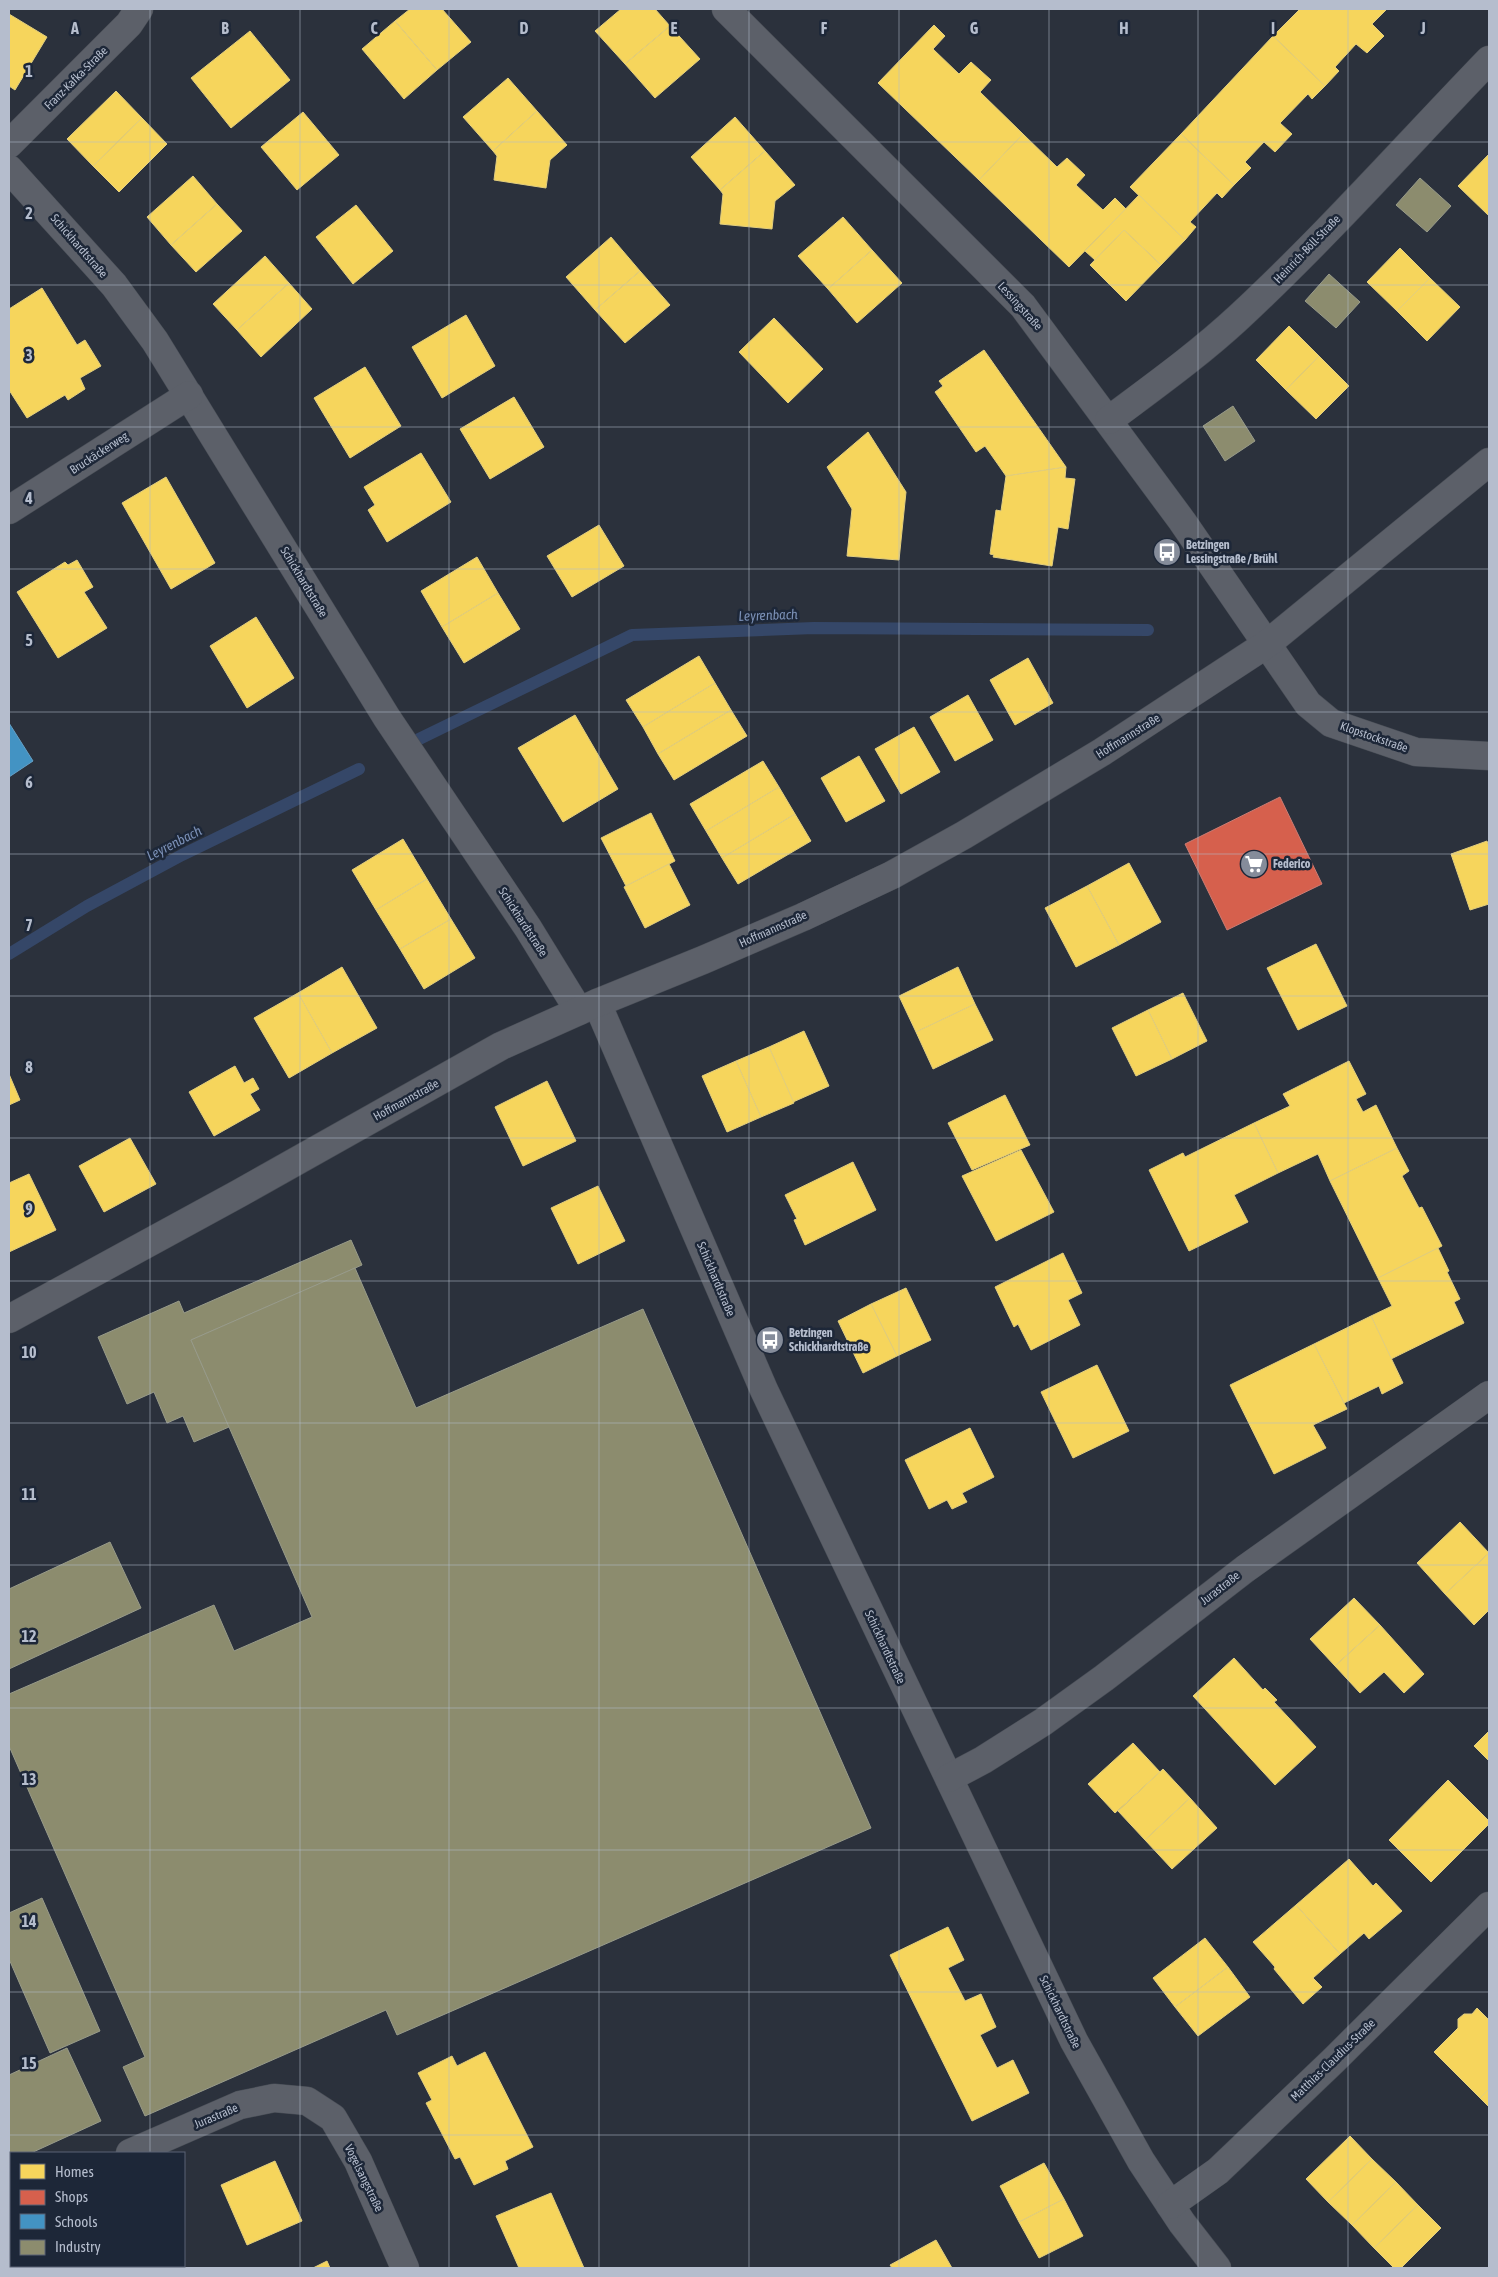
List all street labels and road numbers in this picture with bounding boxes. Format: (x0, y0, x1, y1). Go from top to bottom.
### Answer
street label: Franz-Kafka-Straße (42, 44, 110, 112)
street label: Schickhardtstraße (48, 211, 110, 281)
street label: Heinrich-Böll-Straße (1271, 212, 1343, 286)
street label: Lessingstraße (995, 279, 1045, 333)
street label: Bruckäckerweg (67, 429, 131, 477)
street label: Schickhardtstraße (278, 544, 330, 620)
street label: Hoffmannstraße (1093, 711, 1163, 761)
street label: Klopstockstraße (1338, 719, 1410, 755)
street label: Schickhardtstraße (495, 885, 551, 959)
street label: Hoffmannstraße (737, 908, 809, 950)
street label: Hoffmannstraße (371, 1076, 441, 1124)
street label: Schickhardtstraße (694, 1240, 738, 1318)
street label: Jurastraße (1197, 1568, 1243, 1608)
street label: Schickhardtstraße (862, 1608, 908, 1686)
street label: Schickhardtstraße (1036, 1973, 1084, 2051)
street label: Matthias-Claudius-Straße (1288, 2016, 1378, 2104)
street label: Jurastraße (192, 2101, 240, 2131)
street label: Vogelsangstraße (342, 2142, 386, 2214)

